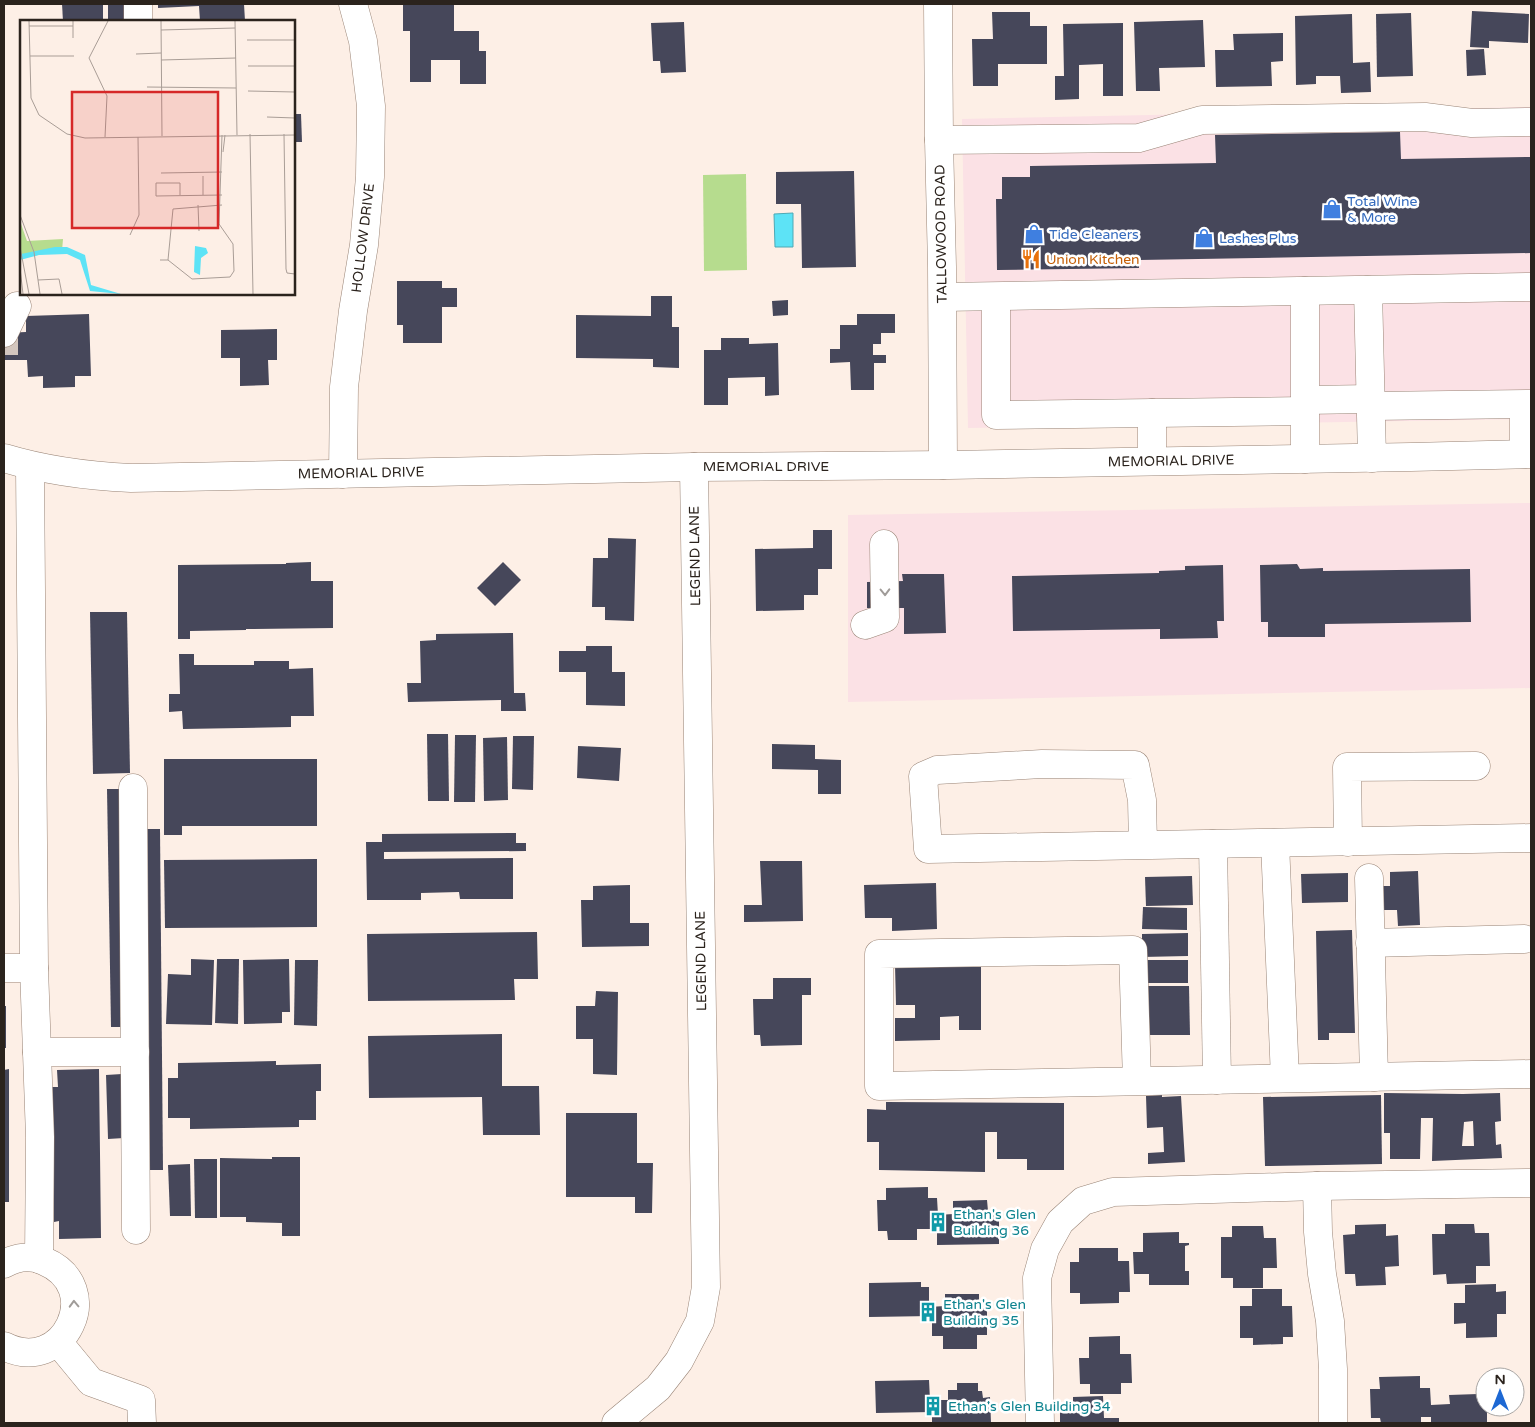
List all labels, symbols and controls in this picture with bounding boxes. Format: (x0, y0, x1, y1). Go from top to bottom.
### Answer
inset map (20, 20, 295, 295)
street label: TALLOWOOD ROAD (931, 164, 951, 304)
street label: HOLLOW DRIVE (348, 182, 378, 294)
place label: Total Wine & More (1347, 193, 1417, 226)
shop icon: Total Wine & More (1321, 198, 1343, 220)
shop icon: Tide Cleaners (1023, 223, 1045, 245)
place label: Tide Cleaners (1049, 226, 1139, 243)
shop icon: Lashes Plus (1193, 227, 1215, 249)
place label: Lashes Plus (1219, 230, 1297, 247)
restaurant icon: Union Kitchen (1020, 248, 1042, 270)
place label: Union Kitchen (1046, 251, 1140, 268)
street label: MEMORIAL DRIVE (1108, 451, 1234, 471)
street label: MEMORIAL DRIVE (703, 458, 829, 475)
street label: MEMORIAL DRIVE (298, 463, 424, 483)
street label: LEGEND LANE (686, 506, 704, 606)
one-way arrow (880, 588, 890, 596)
street label: LEGEND LANE (692, 911, 710, 1011)
place label: Ethan's Glen Building 36 (953, 1206, 1036, 1239)
building icon: Ethan's Glen Building 36 (927, 1211, 949, 1233)
place label: Ethan's Glen Building 35 (943, 1296, 1026, 1329)
one-way arrow (69, 1299, 80, 1307)
building icon: Ethan's Glen Building 35 (917, 1301, 939, 1323)
north arrow (1475, 1367, 1525, 1417)
text: N (1494, 1371, 1506, 1388)
building icon: Ethan's Glen Building 34 (922, 1395, 944, 1417)
place label: Ethan's Glen Building 34 (948, 1398, 1111, 1415)

